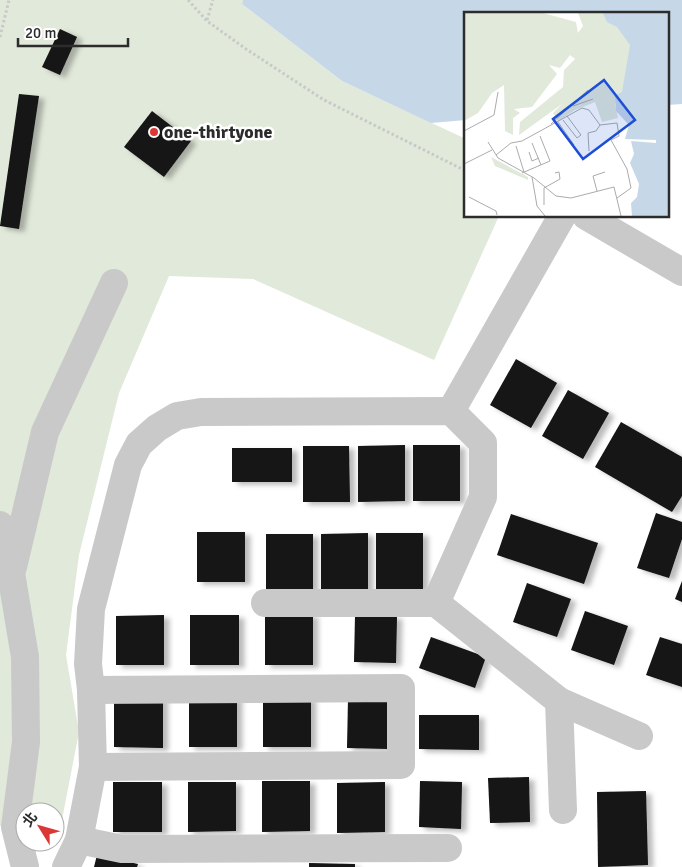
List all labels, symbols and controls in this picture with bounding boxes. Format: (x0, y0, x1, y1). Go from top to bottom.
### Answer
inset map (464, 12, 670, 218)
scale bar (18, 15, 128, 47)
text: 20 m (25, 24, 56, 42)
place label: one-thirtyone (164, 121, 273, 143)
marker: one-thirtyone (148, 126, 160, 138)
north arrow (15, 802, 65, 852)
text: 北 (19, 809, 41, 830)

